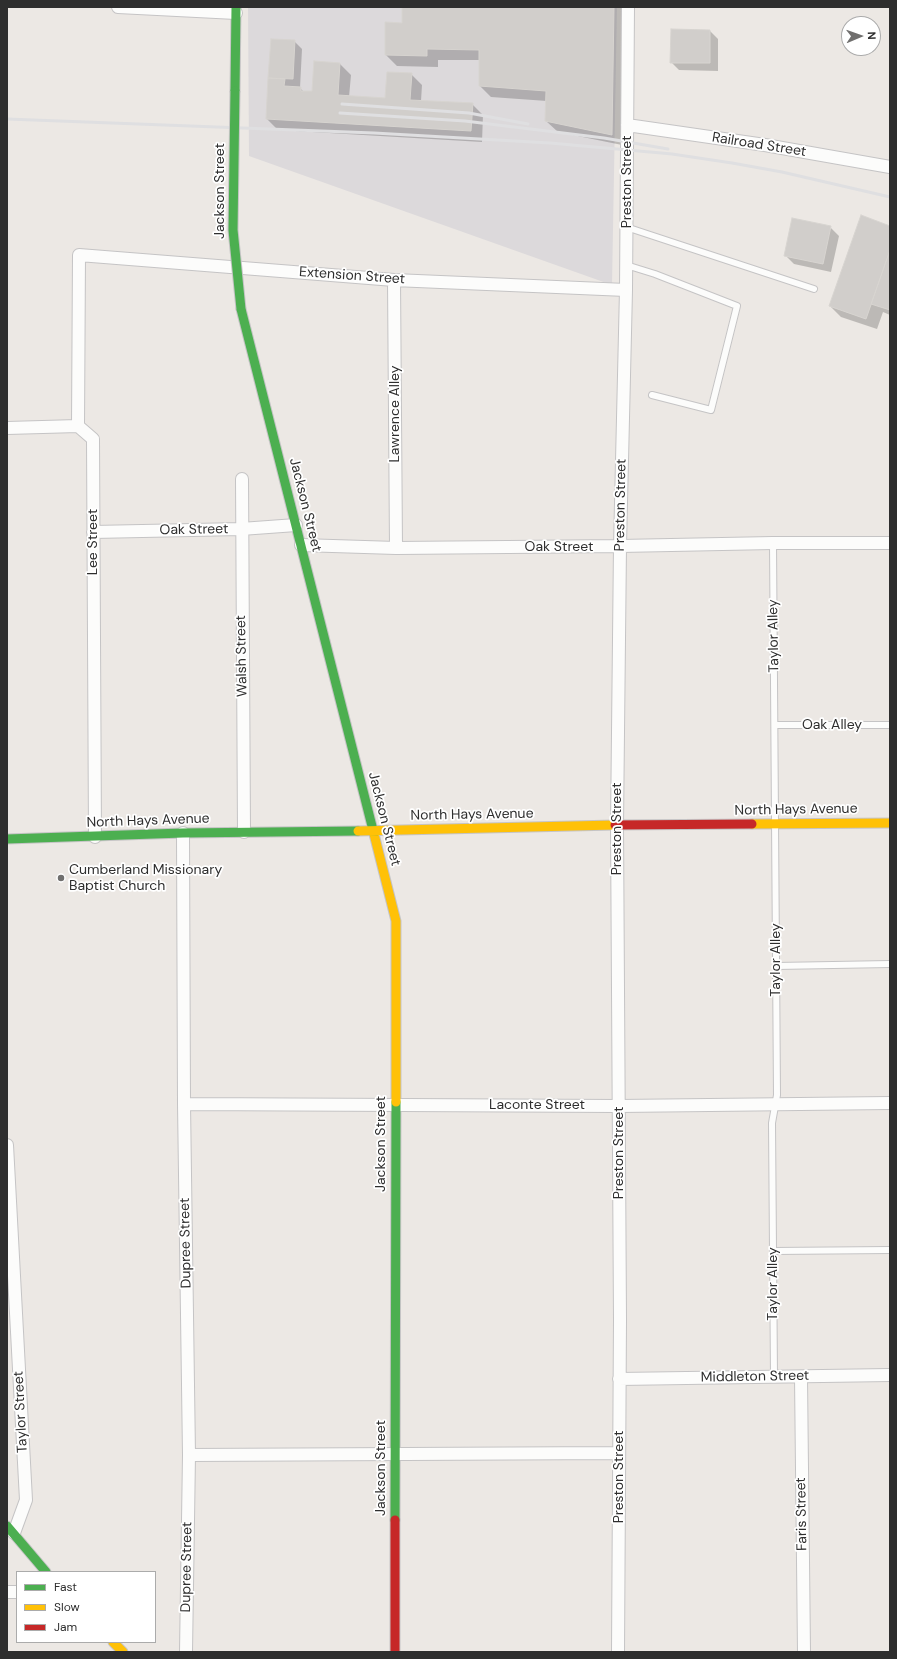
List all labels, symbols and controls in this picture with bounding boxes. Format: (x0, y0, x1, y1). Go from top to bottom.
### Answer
north arrow (841, 16, 881, 56)
text: N (865, 31, 879, 40)
street label: Railroad Street (711, 129, 807, 161)
street label: Preston Street (619, 136, 635, 228)
street label: Jackson Street (212, 143, 228, 239)
street label: Extension Street (298, 264, 406, 288)
street label: Lawrence Alley (387, 365, 403, 463)
street label: Jackson Street (285, 456, 325, 554)
street label: Preston Street (612, 458, 630, 552)
street label: Lee Street (85, 509, 101, 575)
street label: Oak Street (159, 521, 229, 539)
street label: Oak Street (525, 539, 593, 555)
street label: Taylor Alley (765, 599, 783, 673)
street label: Walsh Street (233, 615, 251, 697)
street label: Oak Alley (802, 717, 862, 733)
street label: Jackson Street (364, 770, 404, 868)
street label: Preston Street (609, 783, 625, 875)
street label: North Hays Avenue (734, 801, 858, 819)
street label: North Hays Avenue (410, 806, 534, 824)
street label: North Hays Avenue (86, 810, 210, 832)
place label: Cumberland Missionary Baptist Church (69, 862, 222, 894)
marker: Cumberland Missionary Baptist Church (56, 873, 66, 883)
street label: Taylor Alley (768, 923, 784, 997)
street label: Jackson Street (373, 1096, 389, 1192)
street label: Laconte Street (489, 1097, 585, 1113)
street label: Preston Street (611, 1107, 627, 1199)
street label: Dupree Street (177, 1198, 195, 1288)
street label: Taylor Alley (765, 1247, 781, 1321)
street label: Middleton Street (701, 1368, 809, 1386)
street label: Taylor Street (10, 1371, 32, 1453)
street label: Jackson Street (373, 1420, 389, 1516)
street label: Preston Street (611, 1431, 627, 1523)
street label: Faris Street (793, 1477, 811, 1551)
street label: Dupree Street (178, 1522, 196, 1612)
legend (16, 1571, 156, 1643)
text: Fast (54, 1579, 77, 1595)
text: Slow (54, 1599, 80, 1615)
text: Jam (54, 1619, 77, 1635)

